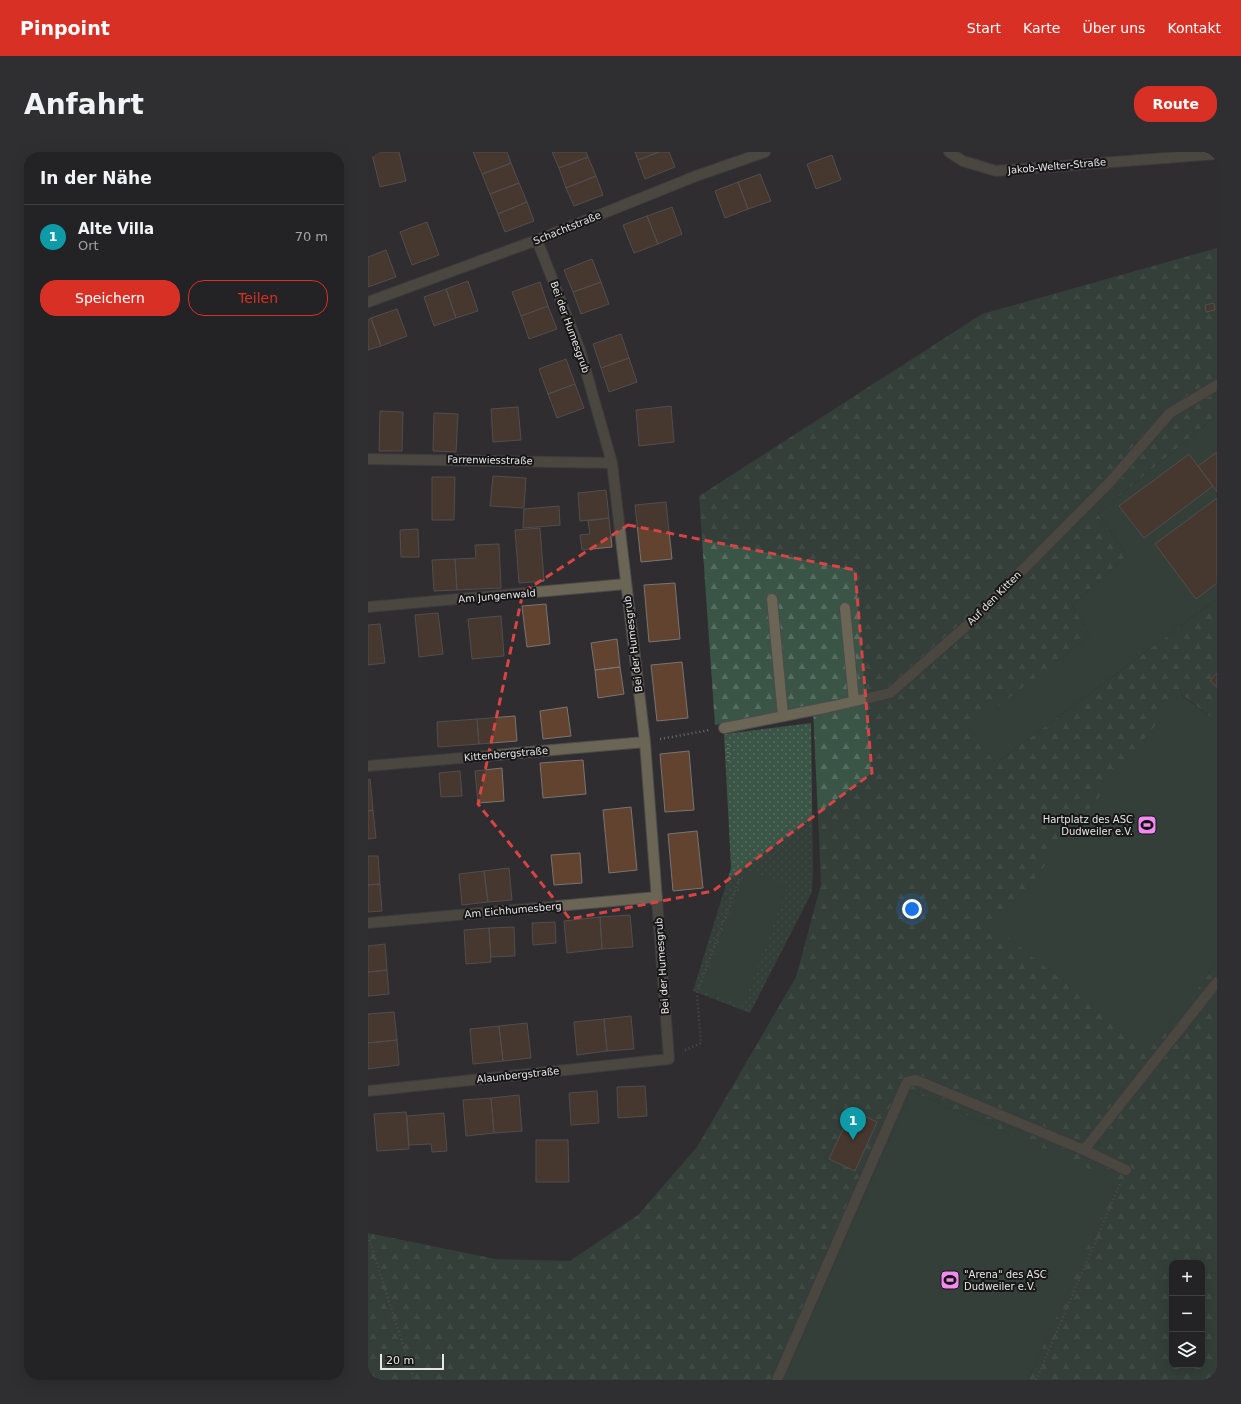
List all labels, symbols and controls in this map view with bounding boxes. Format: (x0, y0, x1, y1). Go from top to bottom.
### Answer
text: Pinpoint (20, 17, 110, 39)
text: Start (967, 20, 1001, 36)
text: Karte (1023, 20, 1060, 36)
text: Über uns (1082, 20, 1145, 36)
text: Kontakt (1167, 20, 1221, 36)
button: Route (1134, 86, 1217, 122)
text: Anfahrt (24, 88, 144, 121)
street label: Jakob-Welter-Straße (1006, 156, 1107, 176)
text: In der Nähe (40, 168, 152, 188)
street label: Schachtstraße (532, 209, 602, 247)
text: Alte Villa (78, 220, 154, 238)
text: 1 (48, 229, 58, 244)
text: 70 m (295, 229, 328, 244)
text: Ort (78, 238, 99, 253)
button: Speichern (40, 280, 180, 316)
button: Teilen (188, 280, 328, 316)
street label: Bei der Humesgrub (548, 280, 592, 374)
street label: Farrenwiesstraße (447, 454, 533, 466)
street label: Auf den Kitten (965, 569, 1023, 627)
street label: Am Jungenwald (458, 587, 536, 605)
street label: Bei der Humesgrub (622, 595, 644, 693)
street label: Kittenbergstraße (464, 745, 548, 763)
place label: Hartplatz des ASC Dudweiler e.V. (1043, 814, 1133, 837)
sports icon: Hartplatz des ASC Dudweiler e.V. (1136, 814, 1158, 836)
your location (902, 899, 922, 919)
street label: Am Eichhumesberg (464, 900, 562, 920)
street label: Bei der Humesgrub (653, 917, 671, 1015)
street label: Alaunbergstraße (476, 1065, 560, 1085)
pin: 1 (840, 1107, 866, 1140)
map controls (1169, 1260, 1205, 1368)
button: + (1169, 1260, 1205, 1296)
sports icon: "Arena" des ASC Dudweiler e.V. (939, 1269, 961, 1291)
place label: "Arena" des ASC Dudweiler e.V. (964, 1269, 1047, 1292)
button: − (1169, 1296, 1205, 1332)
button: layers (1169, 1332, 1205, 1368)
scale bar (380, 1352, 444, 1371)
text: 20 m (386, 1354, 414, 1367)

